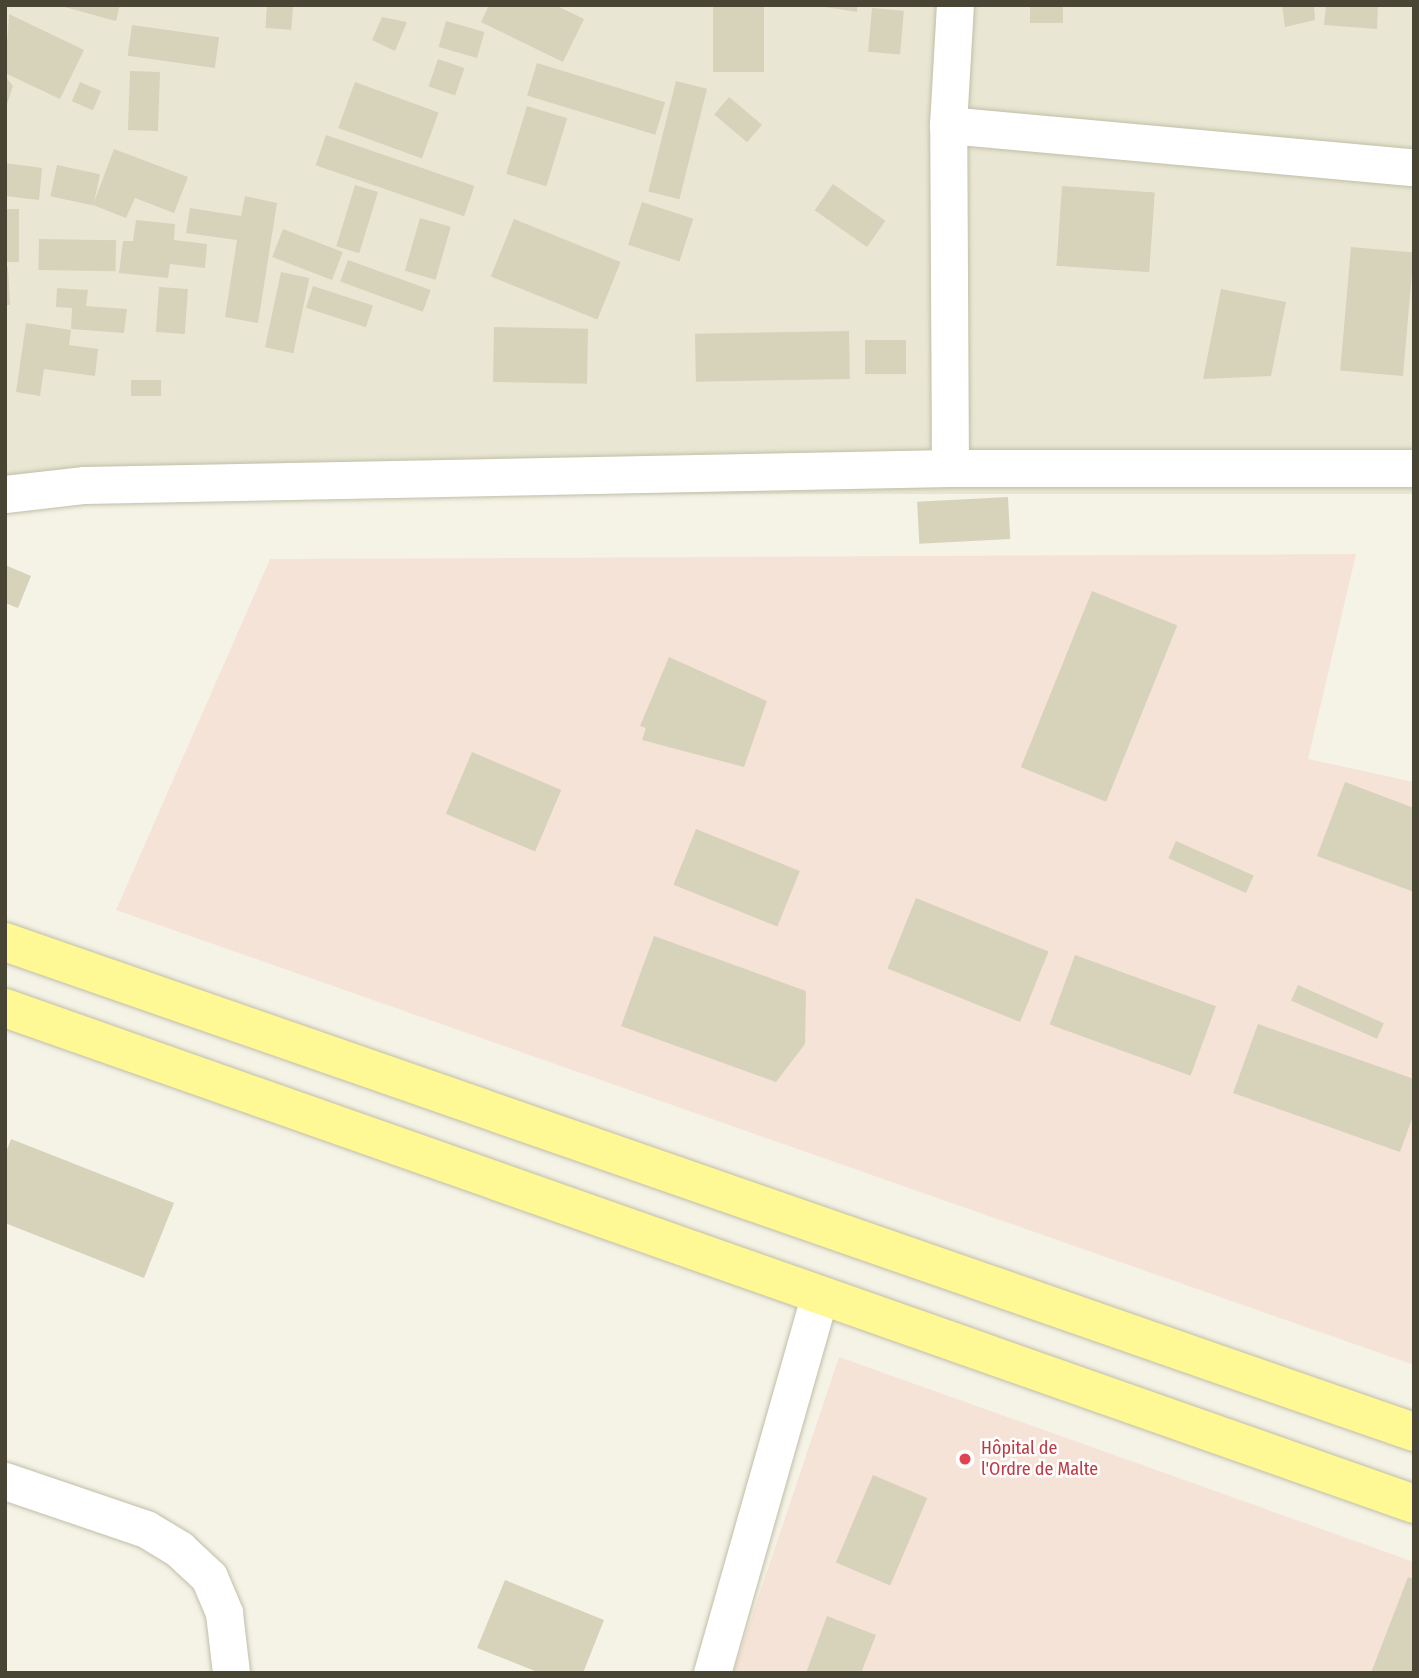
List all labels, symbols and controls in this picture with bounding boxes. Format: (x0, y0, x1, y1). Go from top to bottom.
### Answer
place label: Hôpital de l'Ordre de Malte (981, 1438, 1098, 1480)
marker: Hôpital de l'Ordre de Malte (955, 1449, 975, 1469)

